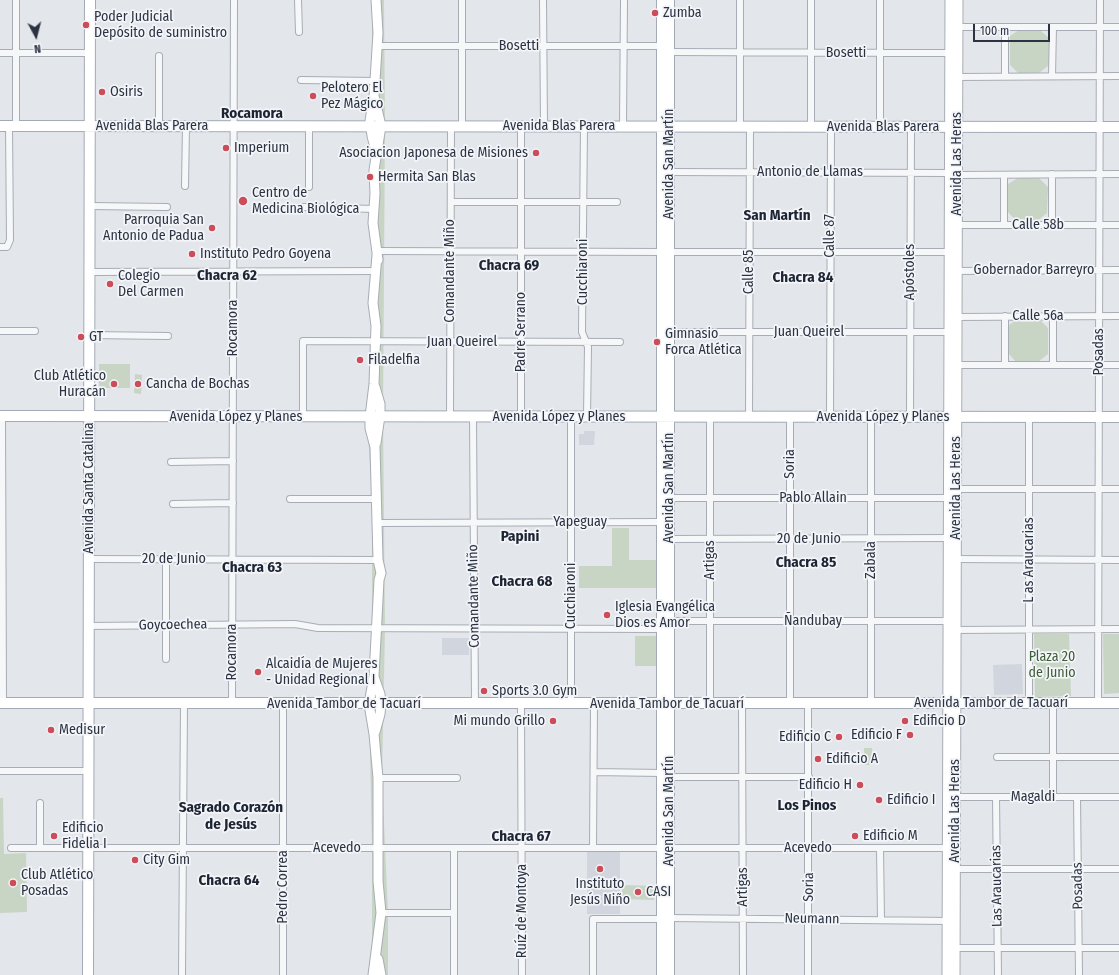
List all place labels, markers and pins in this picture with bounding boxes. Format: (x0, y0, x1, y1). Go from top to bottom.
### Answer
place label: Zumba (663, 5, 702, 21)
marker: Zumba (650, 8, 660, 18)
place label: Poder Judicial Depósito de suministro (94, 9, 227, 42)
marker: Poder Judicial Depósito de suministro (81, 20, 91, 30)
place label: Pelotero El Pez Mágico (321, 80, 383, 112)
place label: Osiris (110, 84, 143, 100)
marker: Osiris (97, 87, 107, 97)
marker: Pelotero El Pez Mágico (308, 91, 318, 101)
place label: Imperium (234, 140, 289, 156)
marker: Imperium (221, 143, 231, 153)
place label: Asociacion Japonesa de Misiones (339, 145, 528, 161)
marker: Asociacion Japonesa de Misiones (531, 148, 541, 158)
place label: Hermita San Blas (378, 169, 476, 185)
marker: Hermita San Blas (365, 172, 375, 182)
place label: Centro de Medicina Biológica (252, 185, 359, 218)
marker: Centro de Medicina Biológica (237, 195, 249, 207)
place label: Parroquia San Antonio de Padua (103, 212, 204, 244)
marker: Parroquia San Antonio de Padua (207, 223, 217, 233)
place label: Instituto Pedro Goyena (200, 246, 331, 262)
marker: Instituto Pedro Goyena (187, 249, 197, 259)
place label: Colegio Del Carmen (118, 268, 184, 300)
marker: Colegio Del Carmen (105, 279, 115, 289)
place label: Gimnasio Forca Atlética (665, 326, 742, 358)
place label: GT (89, 329, 103, 345)
marker: GT (76, 332, 86, 342)
marker: Gimnasio Forca Atlética (652, 337, 662, 347)
place label: Filadelfia (368, 352, 420, 368)
marker: Filadelfia (355, 355, 365, 365)
place label: Club Atlético Huracán (34, 368, 106, 400)
place label: Cancha de Bochas (146, 376, 250, 392)
marker: Club Atlético Huracán (109, 379, 119, 389)
marker: Cancha de Bochas (133, 379, 143, 389)
place label: Iglesia Evangélica Dios es Amor (615, 599, 715, 632)
marker: Iglesia Evangélica Dios es Amor (602, 610, 612, 620)
place label: Alcaidía de Mujeres - Unidad Regional I (266, 656, 377, 688)
marker: Alcaidía de Mujeres - Unidad Regional I (253, 667, 263, 677)
place label: Sports 3.0 Gym (492, 683, 577, 699)
marker: Sports 3.0 Gym (479, 686, 489, 696)
place label: Mi mundo Grillo (453, 713, 545, 729)
place label: Edificio D (913, 713, 966, 729)
marker: Mi mundo Grillo (548, 716, 558, 726)
marker: Edificio D (900, 716, 910, 726)
place label: Medisur (59, 722, 105, 738)
marker: Medisur (46, 725, 56, 735)
place label: Edificio F (851, 727, 902, 743)
place label: Edificio C (779, 729, 831, 745)
marker: Edificio F (905, 730, 915, 740)
marker: Edificio C (834, 732, 844, 742)
place label: Edificio A (826, 751, 878, 767)
marker: Edificio A (813, 754, 823, 764)
place label: Edificio H (799, 777, 852, 793)
marker: Edificio H (855, 780, 865, 790)
place label: Edificio I (887, 792, 935, 808)
marker: Edificio I (874, 795, 884, 805)
place label: Edificio Fidelia I (62, 820, 107, 852)
place label: Edificio M (863, 828, 918, 844)
marker: Edificio Fidelia I (49, 831, 59, 841)
marker: Edificio M (850, 831, 860, 841)
place label: City Gim (143, 852, 190, 868)
marker: City Gim (130, 855, 140, 865)
marker: Instituto Jesús Niño (595, 864, 605, 874)
place label: Club Atlético Posadas (21, 867, 93, 900)
place label: Instituto Jesús Niño (570, 876, 630, 908)
marker: Club Atlético Posadas (8, 878, 18, 888)
place label: CASI (646, 884, 671, 900)
marker: CASI (633, 887, 643, 897)

